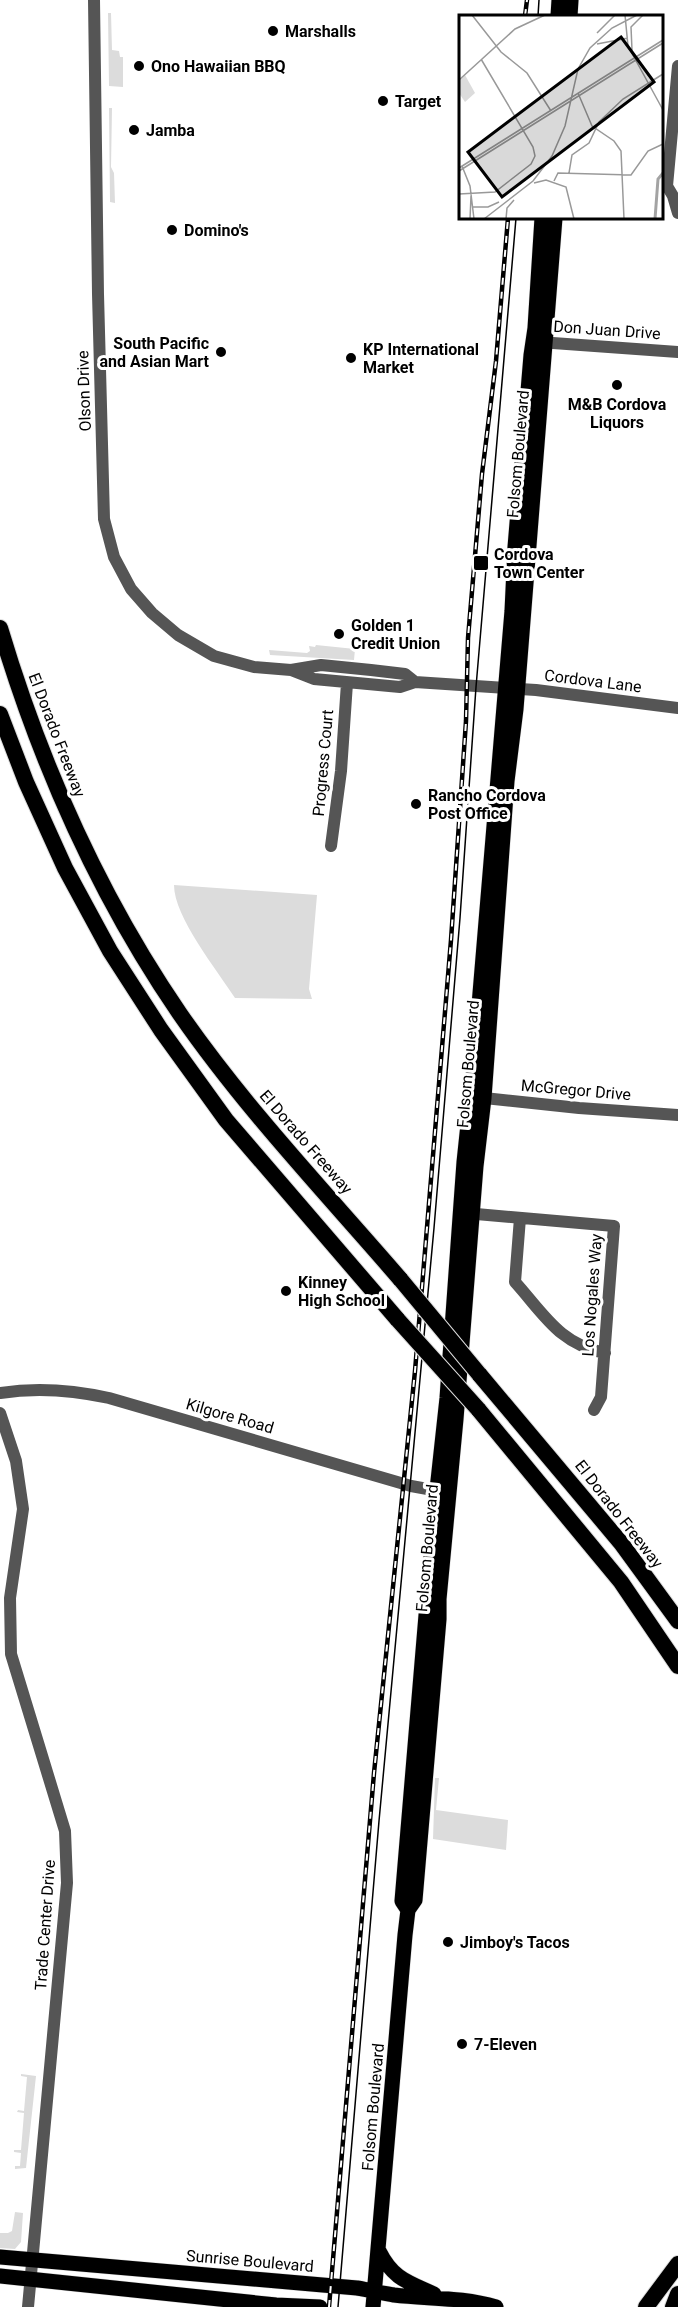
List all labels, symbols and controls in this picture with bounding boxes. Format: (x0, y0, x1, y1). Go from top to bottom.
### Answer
inset map (459, 15, 663, 219)
place label: Marshalls (285, 22, 356, 41)
marker: Marshalls (266, 24, 280, 38)
place label: Ono Hawaiian BBQ (151, 57, 286, 76)
marker: Ono Hawaiian BBQ (132, 59, 146, 73)
place label: Target (395, 92, 442, 111)
marker: Target (376, 94, 390, 108)
place label: Jamba (146, 121, 195, 140)
marker: Jamba (127, 123, 141, 137)
place label: Domino's (184, 221, 249, 240)
marker: Domino's (165, 223, 179, 237)
street label: Don Juan Drive (553, 317, 661, 343)
place label: South Pacific and Asian Mart (100, 334, 210, 371)
place label: KP International Market (363, 340, 479, 377)
marker: South Pacific and Asian Mart (214, 345, 228, 359)
street label: Olson Drive (73, 350, 95, 432)
marker: KP International Market (344, 351, 358, 365)
marker: M&B Cordova Liquors (610, 378, 624, 392)
street label: Folsom Boulevard (503, 389, 533, 519)
place label: M&B Cordova Liquors (568, 395, 667, 432)
place label: Cordova Town Center (494, 545, 584, 582)
marker: Cordova Town Center (472, 554, 490, 572)
place label: Golden 1 Credit Union (351, 616, 440, 653)
marker: Golden 1 Credit Union (332, 627, 346, 641)
street label: Cordova Lane (543, 666, 643, 696)
street label: El Dorado Freeway (25, 670, 90, 800)
street label: Progress Court (309, 709, 337, 817)
place label: Rancho Cordova Post Office (428, 786, 546, 823)
marker: Rancho Cordova Post Office (409, 797, 423, 811)
street label: Folsom Boulevard (453, 999, 483, 1129)
street label: McGregor Drive (520, 1076, 632, 1104)
street label: El Dorado Freeway (256, 1086, 357, 1198)
street label: Los Nogales Way (578, 1233, 606, 1357)
place label: Kinney High School (298, 1273, 385, 1310)
marker: Kinney High School (279, 1284, 293, 1298)
street label: Kilgore Road (184, 1394, 276, 1438)
street label: El Dorado Freeway (571, 1456, 667, 1572)
street label: Folsom Boulevard (412, 1483, 442, 1613)
street label: Trade Center Drive (31, 1859, 59, 1991)
place label: Jimboy's Tacos (460, 1933, 570, 1952)
marker: Jimboy's Tacos (441, 1935, 455, 1949)
place label: 7-Eleven (474, 2035, 537, 2054)
marker: 7-Eleven (455, 2037, 469, 2051)
street label: Folsom Boulevard (358, 2042, 388, 2172)
street label: Sunrise Boulevard (185, 2246, 315, 2276)

